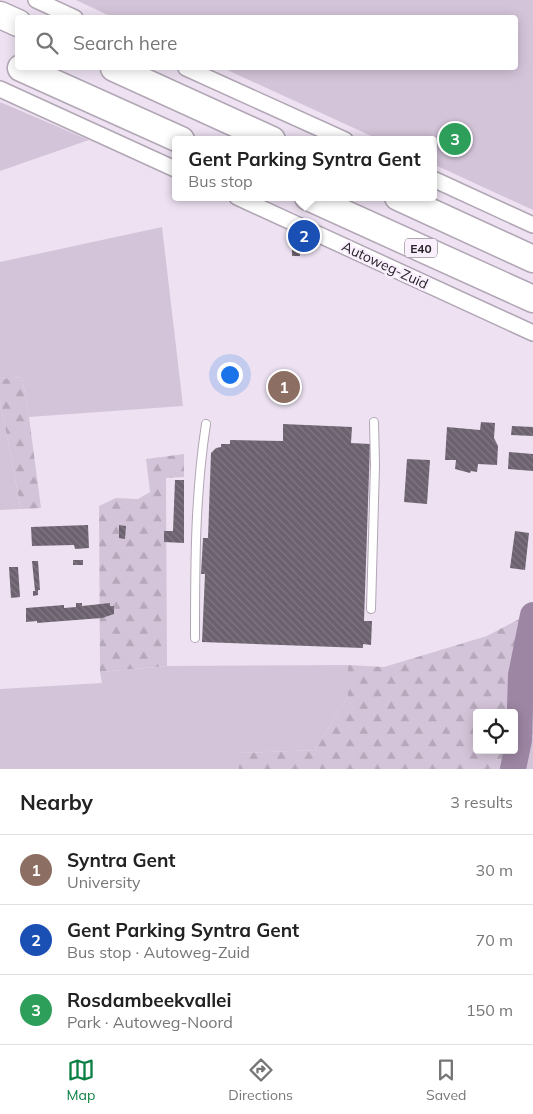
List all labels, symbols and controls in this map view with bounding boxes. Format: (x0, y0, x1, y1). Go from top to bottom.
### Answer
search box (15, 15, 518, 70)
icon: search (33, 29, 61, 57)
text: Search here (73, 31, 177, 55)
pin: 3 (439, 120, 471, 158)
popup (172, 136, 437, 201)
text: Gent Parking Syntra Gent (188, 147, 421, 171)
text: Bus stop (188, 171, 253, 191)
pin: 2 (288, 217, 320, 255)
street label: Autoweg-Zuid (339, 237, 431, 293)
road number: E40 (405, 238, 437, 258)
your location (217, 362, 243, 388)
pin: 1 (268, 368, 300, 406)
map controls (473, 709, 518, 754)
button: locate (473, 709, 518, 754)
text: Nearby (20, 789, 93, 815)
text: 3 results (450, 792, 513, 812)
text: Syntra Gent (67, 848, 176, 872)
text: 1 (31, 860, 41, 880)
text: 30 m (476, 860, 513, 880)
text: University (67, 872, 141, 892)
text: Gent Parking Syntra Gent (67, 918, 299, 942)
text: 2 (31, 930, 41, 950)
text: 70 m (476, 930, 513, 950)
text: Bus stop · Autoweg-Zuid (67, 942, 250, 962)
text: Rosdambeekvallei (67, 988, 231, 1012)
text: 3 (31, 1000, 41, 1020)
text: 150 m (466, 1000, 513, 1020)
text: Park · Autoweg-Noord (67, 1012, 233, 1032)
tab: Map (67, 1056, 95, 1104)
tab: Directions (228, 1056, 293, 1104)
tab: Saved (426, 1056, 466, 1104)

